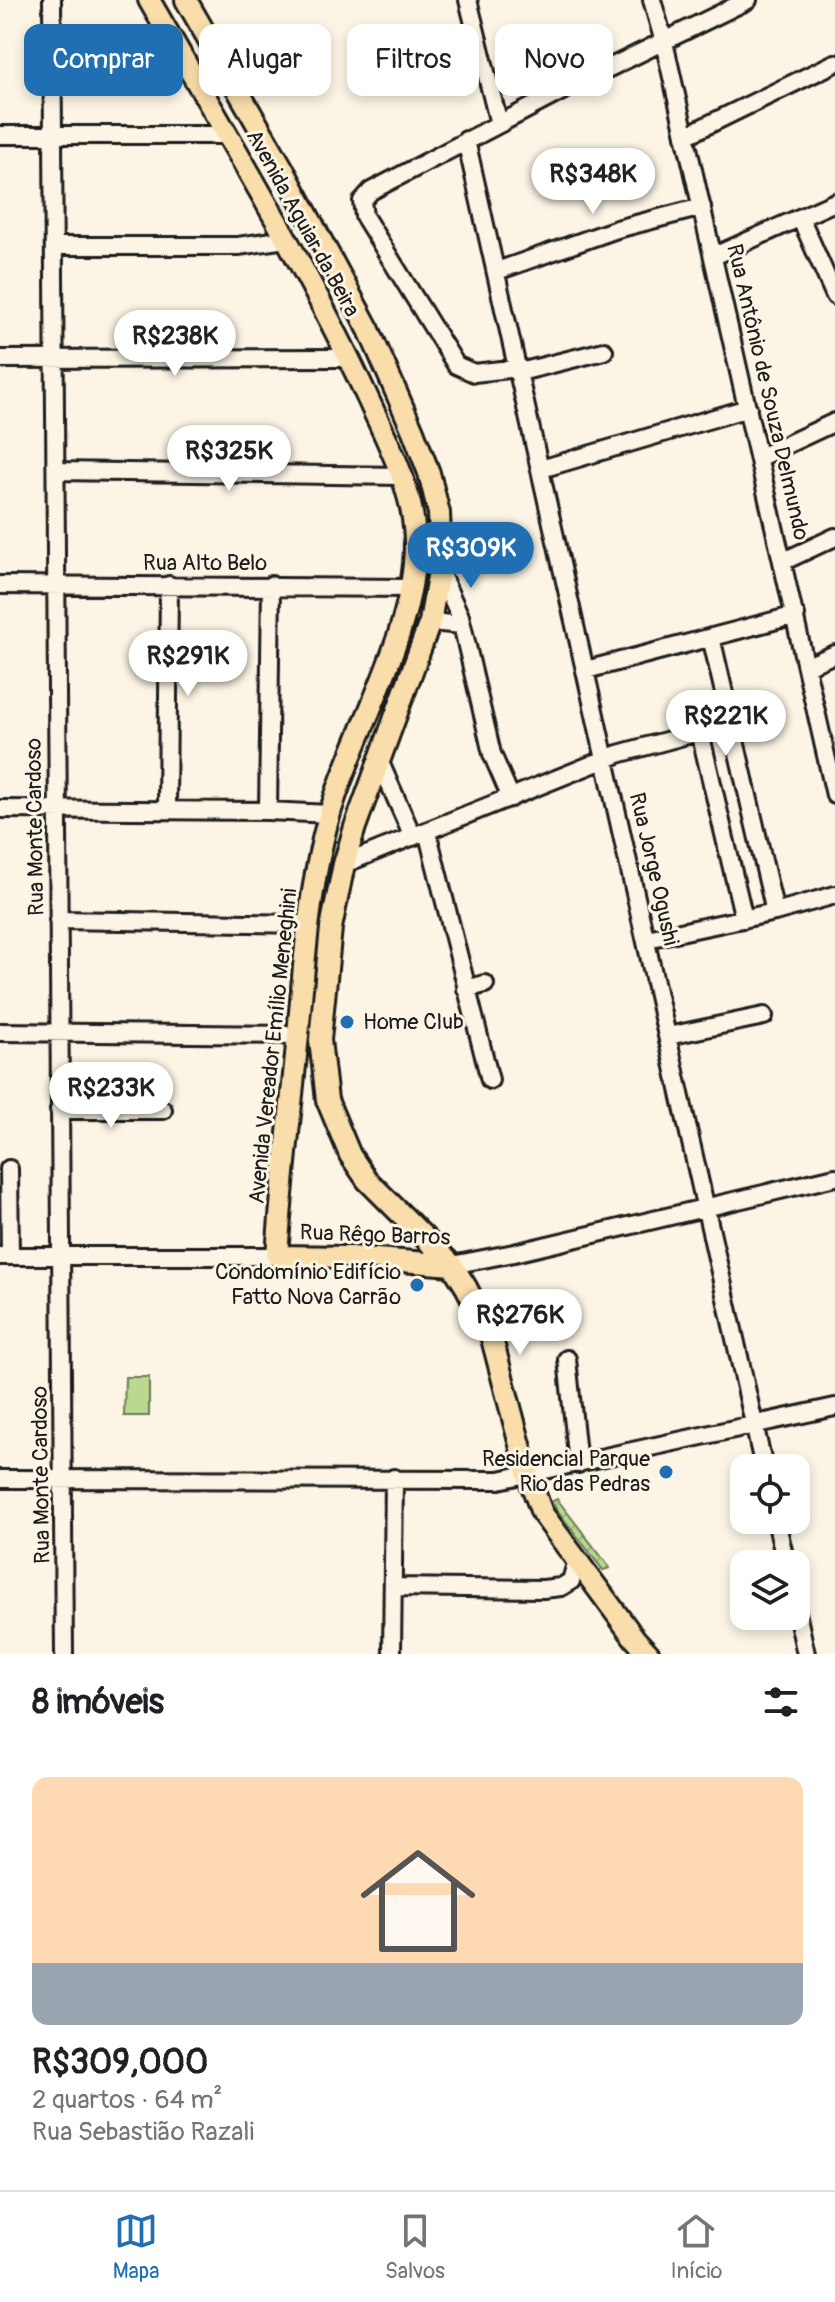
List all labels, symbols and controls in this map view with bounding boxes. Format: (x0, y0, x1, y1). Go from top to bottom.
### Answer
chip: Comprar (24, 24, 183, 96)
chip: Alugar (199, 24, 331, 96)
chip: Filtros (347, 24, 479, 96)
chip: Novo (495, 24, 613, 96)
street label: Avenida Aguiar da Beira (240, 125, 366, 321)
pin: R$348K (528, 148, 658, 216)
text: R$348K (549, 158, 637, 190)
street label: Rua Antônio de Souza Delmundo (720, 241, 816, 543)
pin: R$238K (110, 310, 240, 378)
text: R$238K (132, 320, 218, 352)
pin: R$325K (164, 425, 294, 493)
text: R$325K (185, 435, 273, 467)
pin: R$309K (406, 522, 536, 590)
text: R$309K (426, 532, 516, 564)
street label: Rua Alto Belo (143, 549, 267, 577)
pin: R$291K (123, 630, 253, 698)
text: R$291K (147, 640, 229, 672)
pin: R$221K (661, 690, 791, 758)
text: R$221K (684, 700, 768, 732)
street label: Rua Monte Cardoso (19, 738, 51, 916)
street label: Rua Jorge Ogushi (623, 790, 685, 948)
street label: Avenida Vereador Emílio Meneghini (243, 887, 304, 1205)
place label: Home Club (363, 1008, 464, 1036)
marker: Home Club (338, 1013, 356, 1031)
pin: R$233K (46, 1062, 176, 1130)
text: R$233K (67, 1072, 155, 1104)
street label: Rua Rêgo Barros (299, 1218, 451, 1252)
place label: Condomínio Edifício Fatto Nova Carrão (215, 1258, 401, 1311)
marker: Condomínio Edifício Fatto Nova Carrão (408, 1276, 426, 1294)
pin: R$276K (455, 1289, 585, 1357)
text: R$276K (476, 1299, 564, 1331)
street label: Rua Monte Cardoso (25, 1386, 57, 1564)
place label: Residencial Parque Rio das Pedras (482, 1445, 650, 1498)
map controls (730, 1454, 810, 1630)
button: locate (730, 1454, 810, 1534)
marker: Residencial Parque Rio das Pedras (657, 1463, 675, 1481)
button: layers (730, 1550, 810, 1630)
icon: filters (759, 1680, 803, 1724)
text: 8 imóveis (32, 1681, 164, 1724)
icon: home (346, 1829, 490, 1973)
text: R$309,000 (32, 2041, 208, 2084)
text: 2 quartos · 64 m² (32, 2084, 222, 2116)
text: Rua Sebastião Razali (32, 2116, 254, 2148)
tab: Mapa (113, 2209, 159, 2285)
tab: Salvos (385, 2209, 445, 2285)
tab: Início (670, 2209, 722, 2285)

